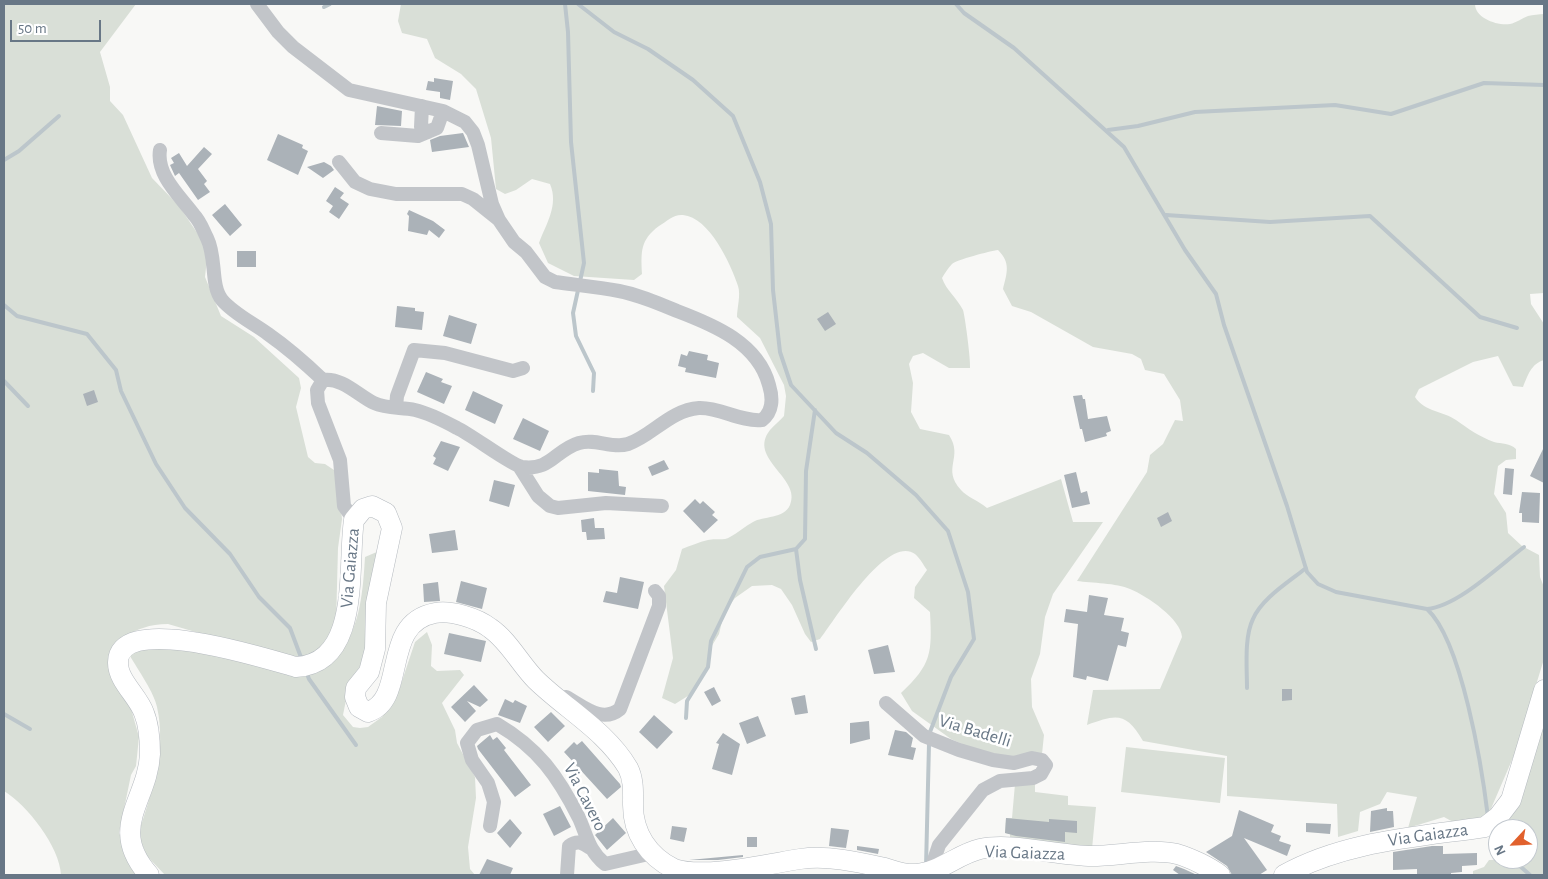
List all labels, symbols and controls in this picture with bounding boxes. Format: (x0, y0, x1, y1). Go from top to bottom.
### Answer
scale bar (12, 10, 104, 42)
text: 50 m (18, 21, 47, 36)
street label: Via Gaiazza (336, 527, 364, 609)
street label: Via Badelli (936, 710, 1014, 752)
street label: Via Cavero (559, 759, 611, 835)
street label: Via Gaiazza (1387, 819, 1469, 851)
north arrow (1488, 819, 1538, 869)
street label: Via Gaiazza (984, 841, 1066, 865)
text: N (1492, 843, 1509, 857)

